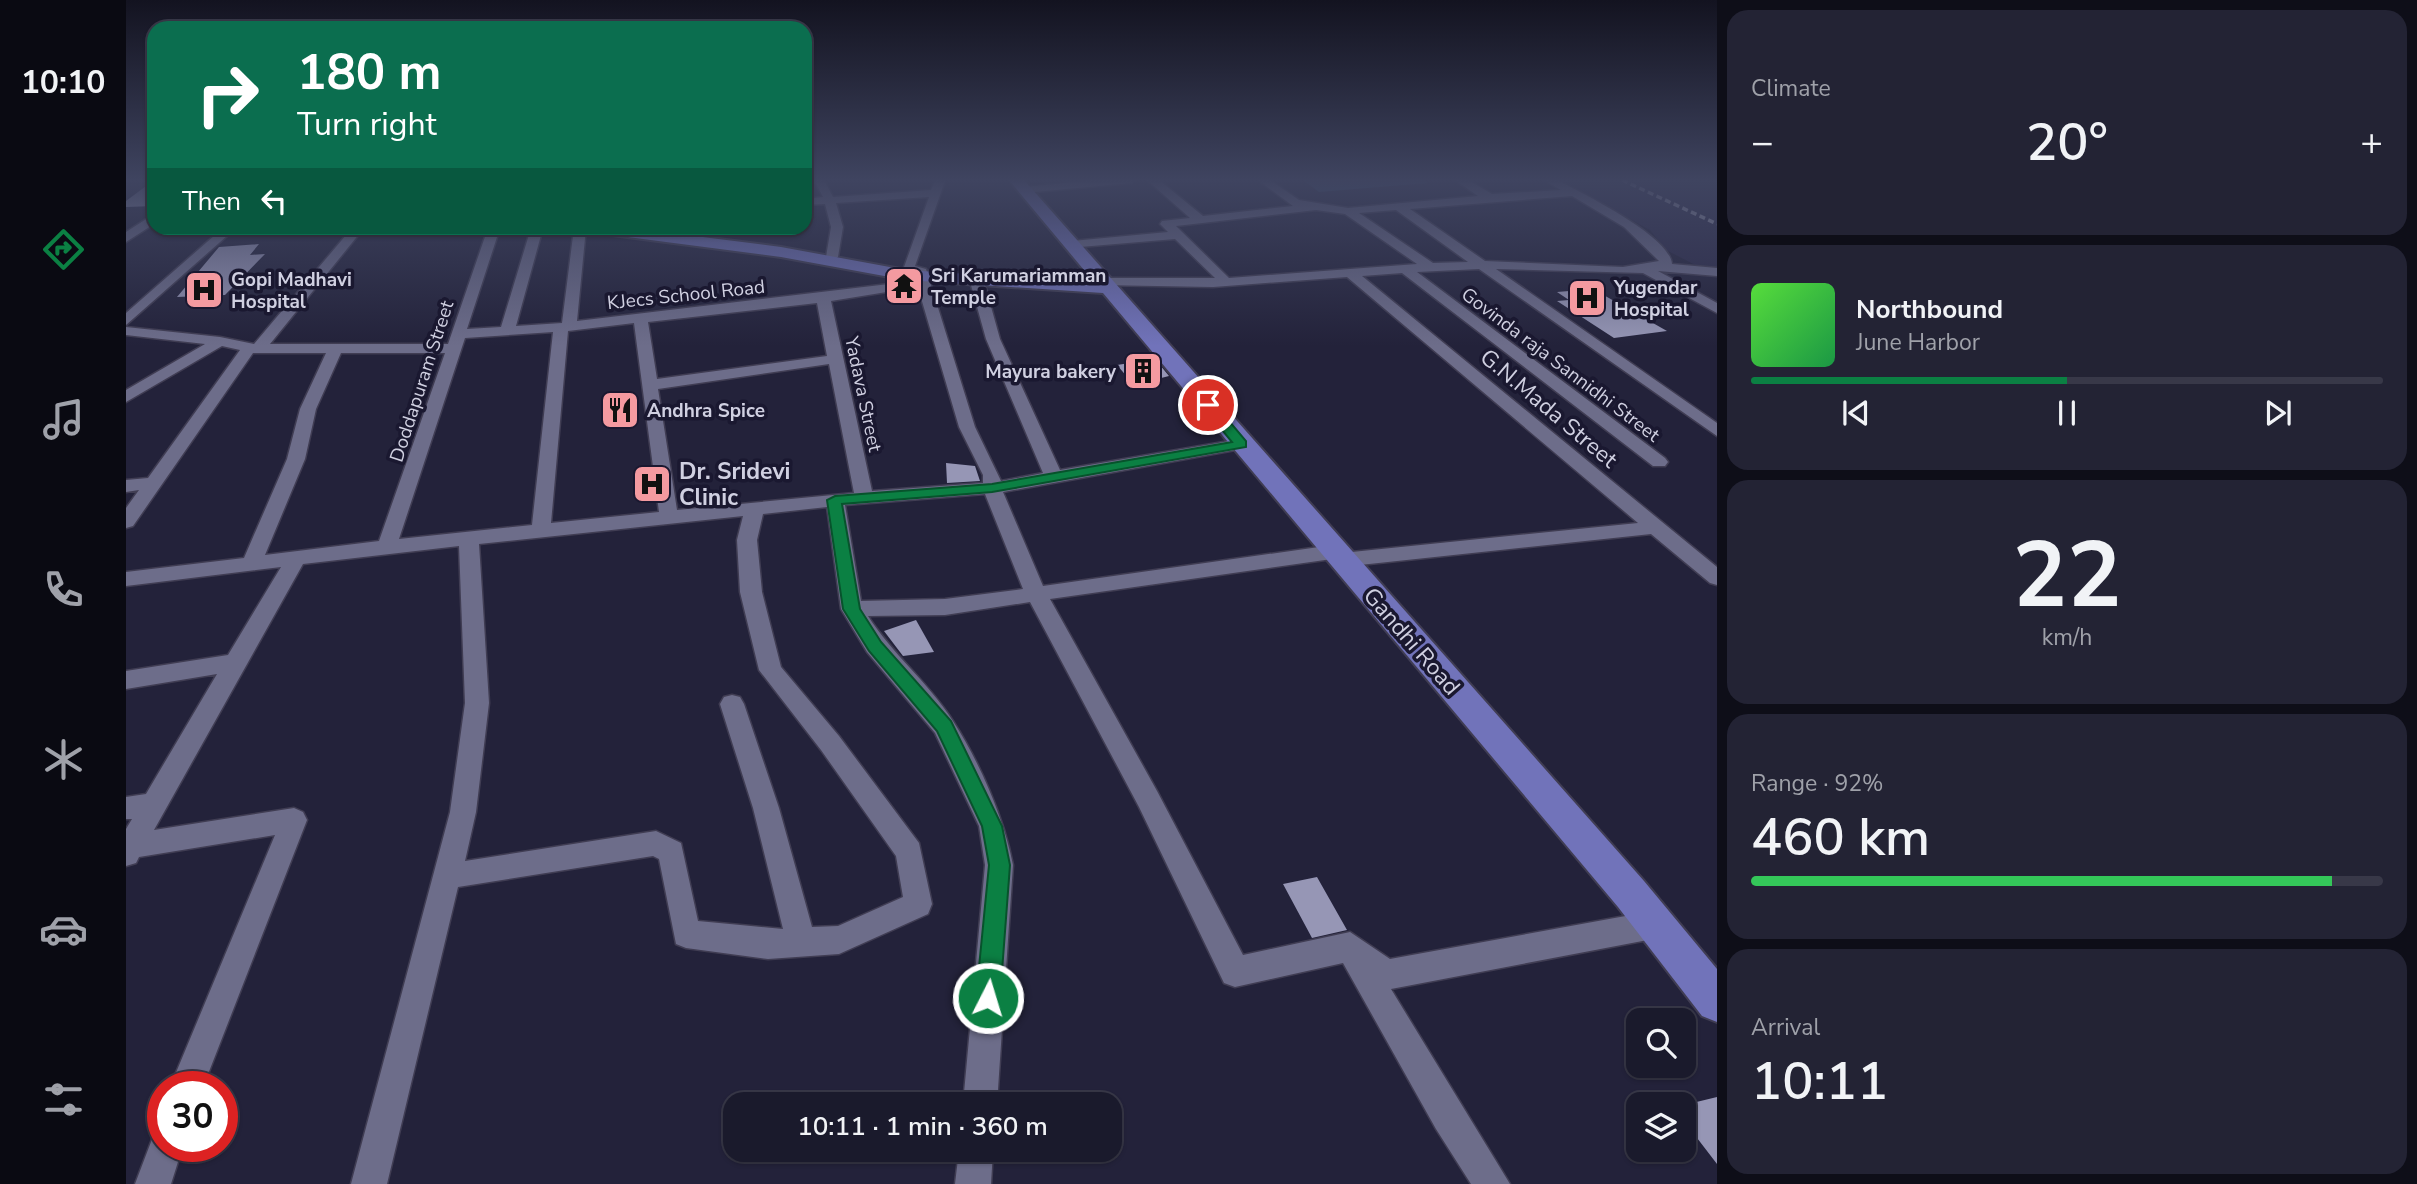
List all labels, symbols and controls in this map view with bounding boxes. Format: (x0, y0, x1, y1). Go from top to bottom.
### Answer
text: 180 m (297, 39, 441, 106)
icon: right (182, 49, 273, 140)
text: 10:10 (21, 61, 105, 104)
text: Climate (1751, 73, 1831, 104)
text: Turn right (297, 103, 437, 146)
text: 20° (2026, 107, 2108, 178)
text: − (1751, 117, 1774, 168)
text: + (2360, 117, 2383, 168)
icon: left (255, 182, 293, 220)
text: Then (182, 184, 241, 219)
icon: directions (39, 225, 88, 274)
place label: Sri Karumariamman Temple (931, 263, 1106, 311)
temple icon: Sri Karumariamman Temple (883, 265, 925, 307)
place label: Gopi Madhavi Hospital (231, 267, 352, 315)
hospital icon: Gopi Madhavi Hospital (183, 269, 225, 311)
street label: KJecs School Road (606, 274, 766, 316)
place label: Yugendar Hospital (1613, 275, 1698, 323)
hospital icon: Yugendar Hospital (1566, 277, 1608, 319)
street label: Govinda raja Sannidhi Street (1456, 282, 1665, 448)
text: Northbound (1856, 292, 2003, 327)
street label: Doddapuram Street (384, 297, 460, 465)
text: June Harbor (1856, 327, 1980, 358)
street label: Yadava Street (838, 333, 888, 455)
street label: G.N.Mada Street (1473, 342, 1625, 476)
building icon: Mayura bakery (1122, 350, 1164, 392)
place label: Mayura bakery (985, 359, 1117, 385)
pin (1178, 375, 1238, 435)
icon: arrive (1189, 386, 1227, 424)
restaurant icon: Andhra Spice (599, 389, 641, 431)
icon: previous (1837, 394, 1875, 432)
icon: pause (2048, 394, 2086, 432)
icon: next (2259, 394, 2297, 432)
icon: music (39, 395, 88, 444)
place label: Andhra Spice (647, 398, 765, 424)
place label: Dr. Sridevi Clinic (679, 456, 790, 513)
hospital icon: Dr. Sridevi Clinic (631, 463, 673, 505)
text: 22 (2012, 514, 2122, 638)
icon: phone (39, 565, 88, 614)
street label: Gandhi Road (1356, 581, 1467, 702)
text: km/h (2042, 622, 2092, 653)
icon: climate (39, 735, 88, 784)
text: Range · 92% (1751, 768, 1883, 799)
text: 460 km (1751, 802, 1930, 873)
icon: car (39, 905, 88, 954)
position arrow (951, 961, 1025, 1035)
map controls (1626, 1008, 1696, 1162)
button: search (1626, 1008, 1696, 1078)
text: Arrival (1751, 1012, 1820, 1043)
text: 10:11 (1751, 1046, 1888, 1117)
speed limit sign: 30 (147, 1071, 238, 1162)
icon: filters (39, 1075, 88, 1124)
button: layers (1626, 1092, 1696, 1162)
text: 10:11 · 1 min · 360 m (797, 1109, 1048, 1144)

